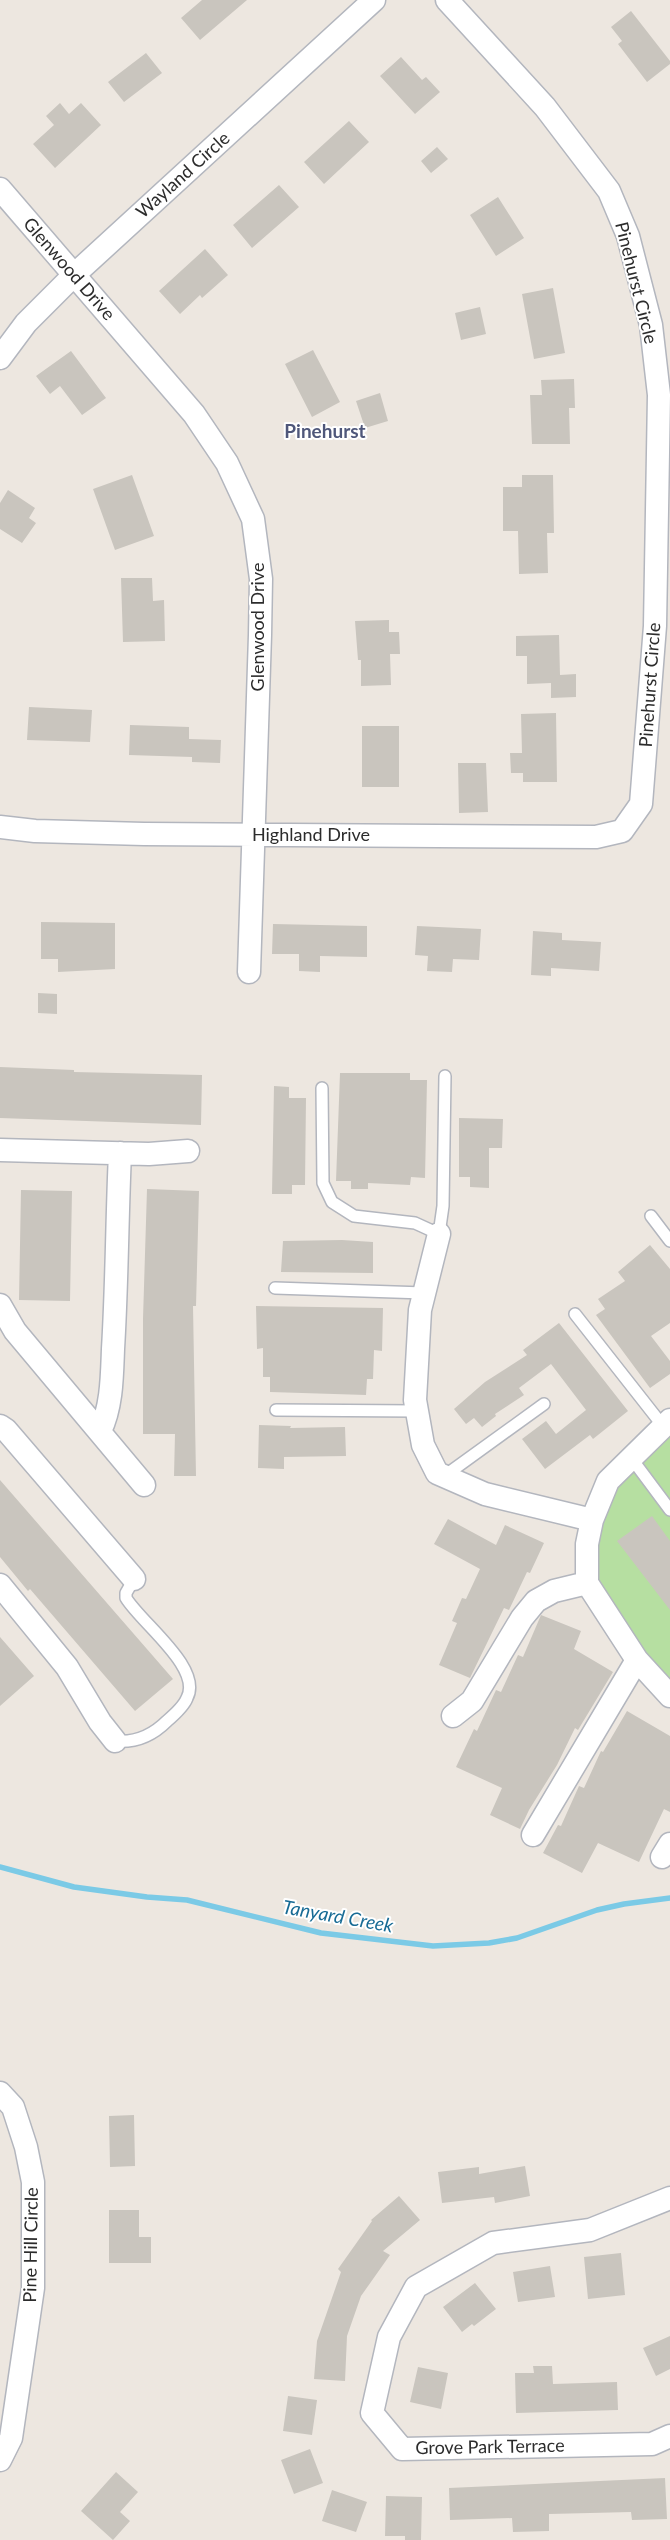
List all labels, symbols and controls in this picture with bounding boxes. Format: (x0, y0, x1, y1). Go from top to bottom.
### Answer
street label: Wayland Circle (131, 126, 234, 222)
street label: Glenwood Drive (19, 213, 120, 324)
street label: Pinehurst Circle (611, 219, 663, 346)
district label: Pinehurst (284, 419, 366, 442)
street label: Glenwood Drive (246, 563, 268, 691)
street label: Pinehurst Circle (634, 622, 664, 748)
street label: Highland Drive (252, 823, 370, 845)
water label: Tanyard Creek (281, 1894, 396, 1937)
street label: Pine Hill Circle (18, 2187, 42, 2303)
street label: Grove Park Terrace (415, 2434, 565, 2458)

